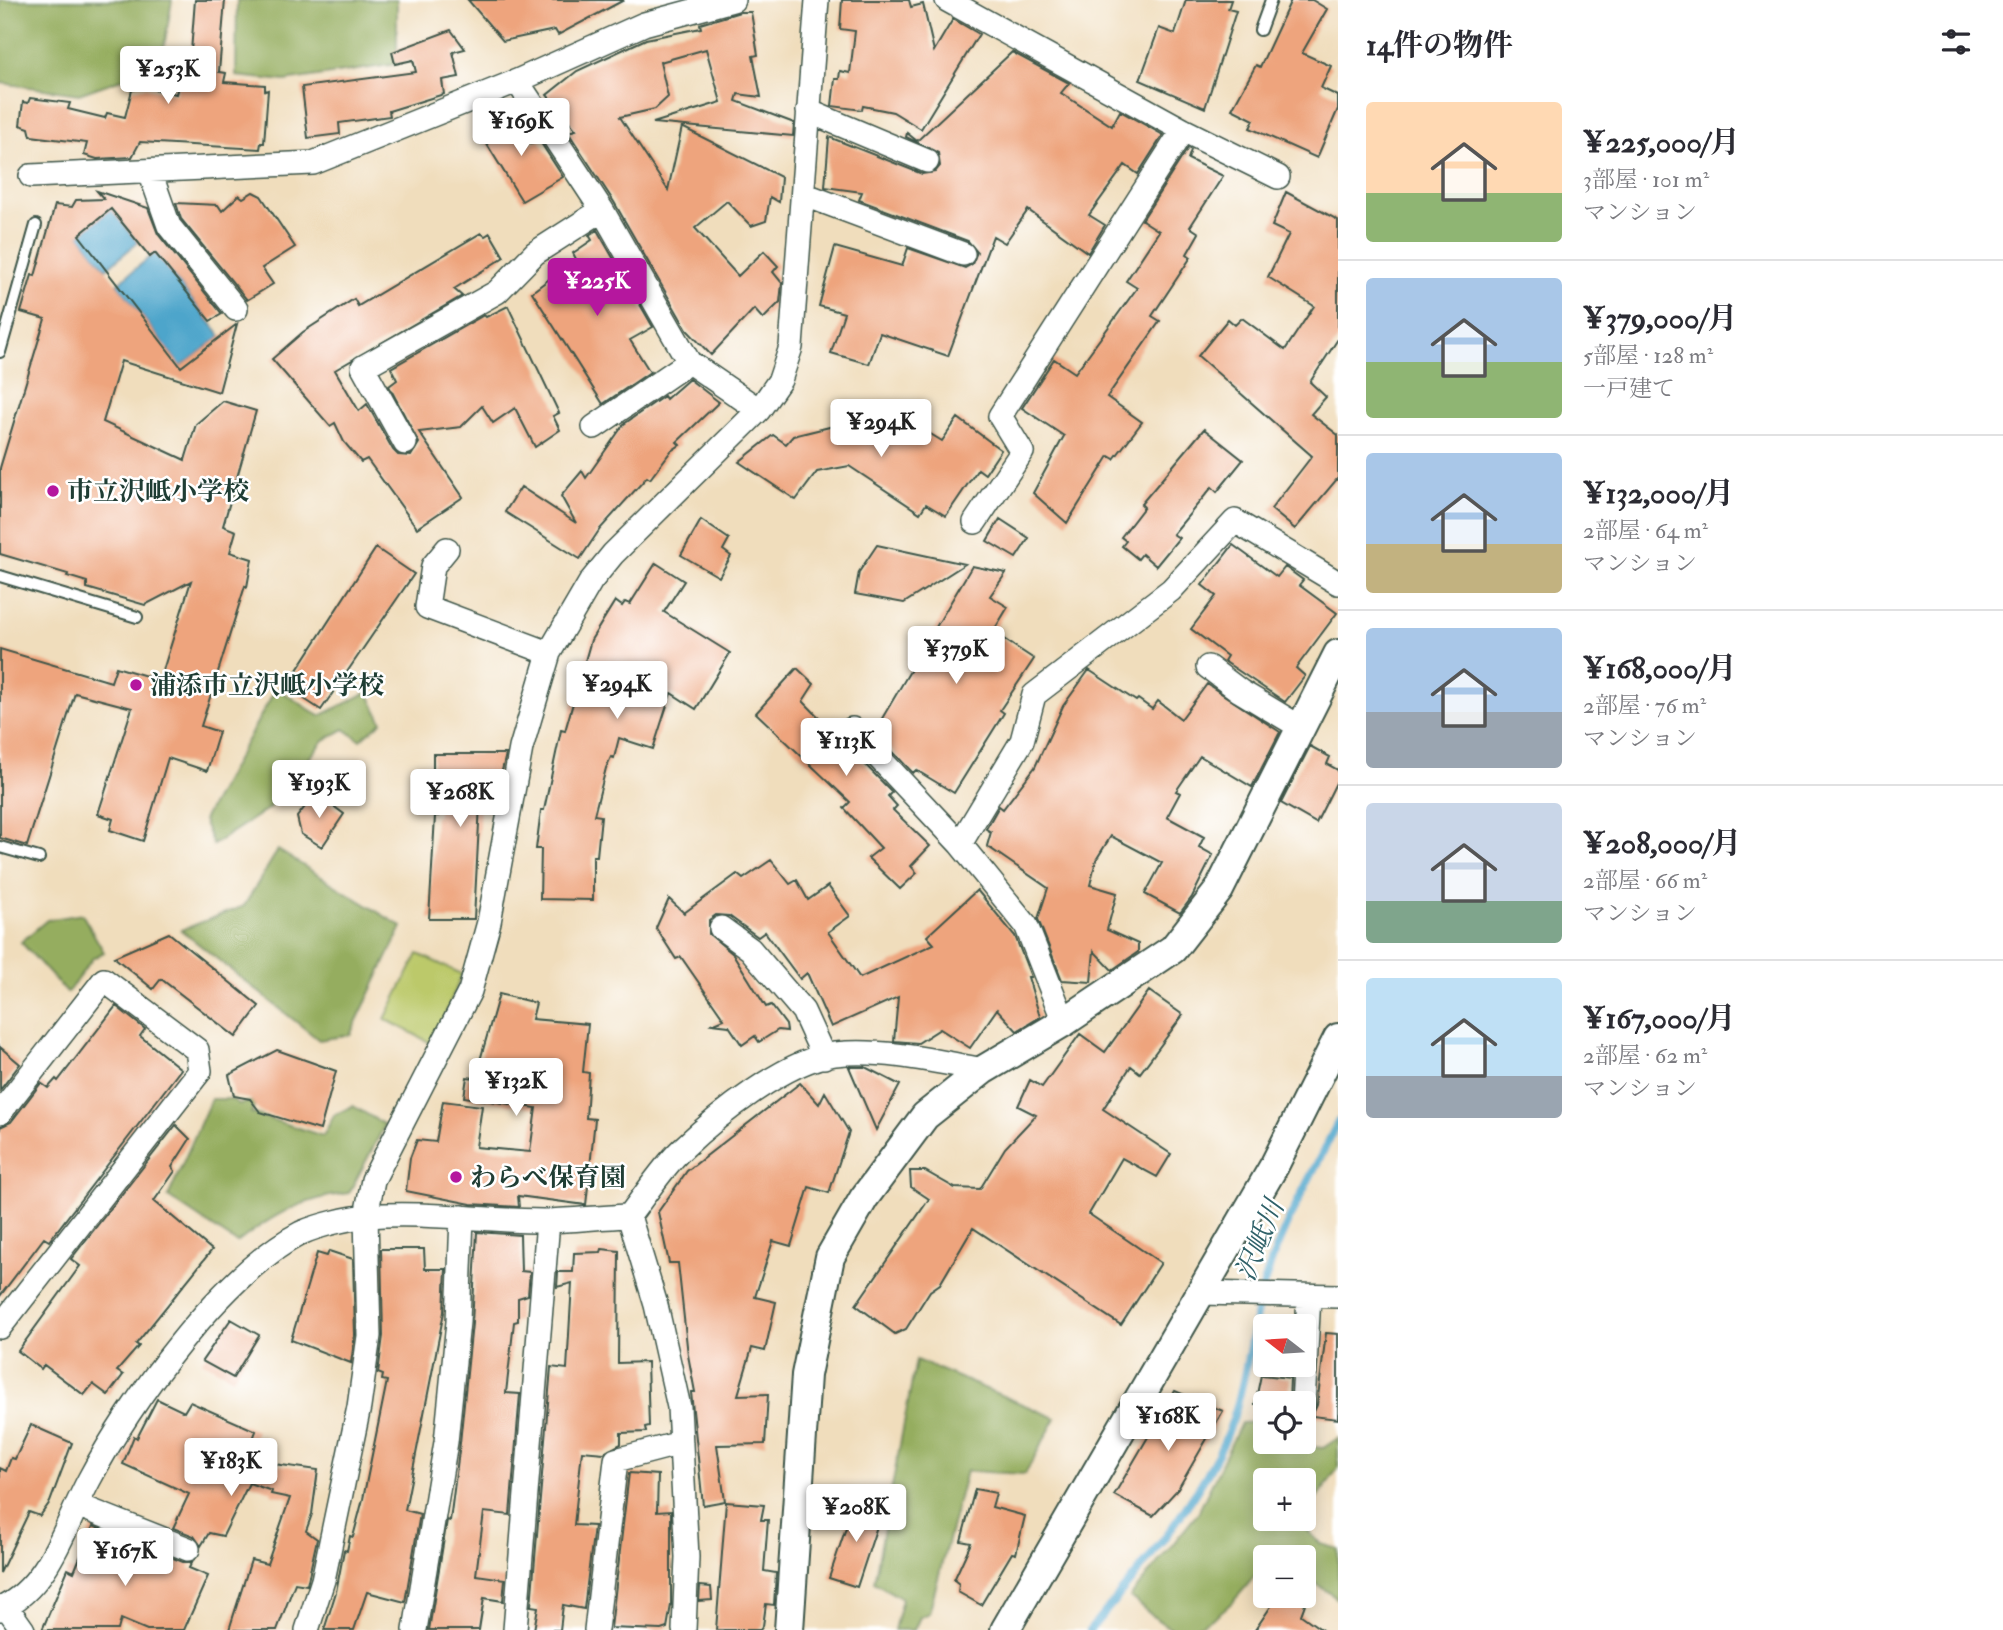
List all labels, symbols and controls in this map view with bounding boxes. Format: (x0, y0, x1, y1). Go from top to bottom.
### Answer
icon: filters (1937, 23, 1975, 61)
text: 14件の物件 (1366, 27, 1513, 64)
pin: ¥253K (119, 46, 217, 106)
text: ¥253K (136, 54, 200, 83)
pin: ¥169K (472, 99, 570, 158)
text: ¥169K (489, 106, 553, 135)
text: ¥225,000/月 (1583, 124, 1740, 161)
icon: home (1422, 130, 1506, 214)
text: 3部屋 · 101 m² (1583, 165, 1709, 194)
text: マンション (1583, 198, 1697, 227)
pin: ¥225K (548, 258, 646, 318)
text: ¥225K (564, 266, 630, 295)
text: ¥379,000/月 (1583, 300, 1737, 337)
icon: home (1422, 306, 1506, 390)
text: 5部屋 · 128 m² (1583, 341, 1713, 370)
text: 一戸建て (1583, 374, 1675, 403)
pin: ¥294K (832, 400, 930, 459)
text: ¥294K (846, 407, 916, 436)
text: ¥132,000/月 (1583, 475, 1734, 512)
place label: 市立沢岻小学校 (67, 476, 249, 508)
icon: home (1422, 481, 1506, 565)
marker: 市立沢岻小学校 (45, 483, 61, 499)
text: 2部屋 · 64 m² (1583, 516, 1708, 545)
text: マンション (1583, 549, 1697, 578)
pin: ¥379K (907, 626, 1005, 686)
text: ¥379K (924, 634, 988, 663)
text: ¥168,000/月 (1583, 650, 1736, 687)
icon: home (1422, 656, 1506, 740)
pin: ¥294K (568, 662, 666, 721)
text: ¥294K (582, 669, 652, 698)
place label: 浦添市立沢岻小学校 (150, 670, 384, 702)
marker: 浦添市立沢岻小学校 (128, 677, 144, 693)
text: 2部屋 · 76 m² (1583, 691, 1706, 720)
pin: ¥113K (797, 718, 895, 778)
text: マンション (1583, 724, 1697, 753)
text: ¥113K (817, 726, 875, 755)
pin: ¥193K (270, 760, 368, 820)
text: ¥193K (288, 768, 350, 797)
pin: ¥268K (411, 770, 509, 829)
text: ¥268K (426, 777, 494, 806)
text: ¥208,000/月 (1583, 825, 1741, 862)
icon: home (1422, 831, 1506, 915)
text: 2部屋 · 66 m² (1583, 866, 1707, 895)
text: マンション (1583, 899, 1697, 928)
text: ¥167,000/月 (1583, 1000, 1736, 1037)
icon: home (1422, 1006, 1506, 1090)
text: 2部屋 · 62 m² (1583, 1041, 1707, 1070)
pin: ¥132K (467, 1058, 565, 1118)
text: ¥132K (485, 1066, 547, 1095)
text: マンション (1583, 1074, 1697, 1103)
place label: わらべ保育園 (470, 1162, 626, 1194)
marker: わらべ保育園 (448, 1169, 464, 1185)
water label: 沢岻川 (1228, 1192, 1293, 1286)
north arrow (1253, 1314, 1316, 1377)
map controls (1253, 1314, 1316, 1608)
button: locate (1253, 1391, 1316, 1454)
pin: ¥168K (1119, 1394, 1217, 1453)
text: ¥168K (1136, 1401, 1200, 1430)
pin: ¥183K (182, 1438, 280, 1498)
text: ¥183K (200, 1446, 262, 1475)
button: + (1253, 1468, 1316, 1531)
pin: ¥208K (807, 1484, 905, 1544)
text: ¥208K (822, 1492, 890, 1521)
pin: ¥167K (76, 1528, 174, 1588)
text: ¥167K (93, 1536, 157, 1565)
button: − (1253, 1545, 1316, 1608)

